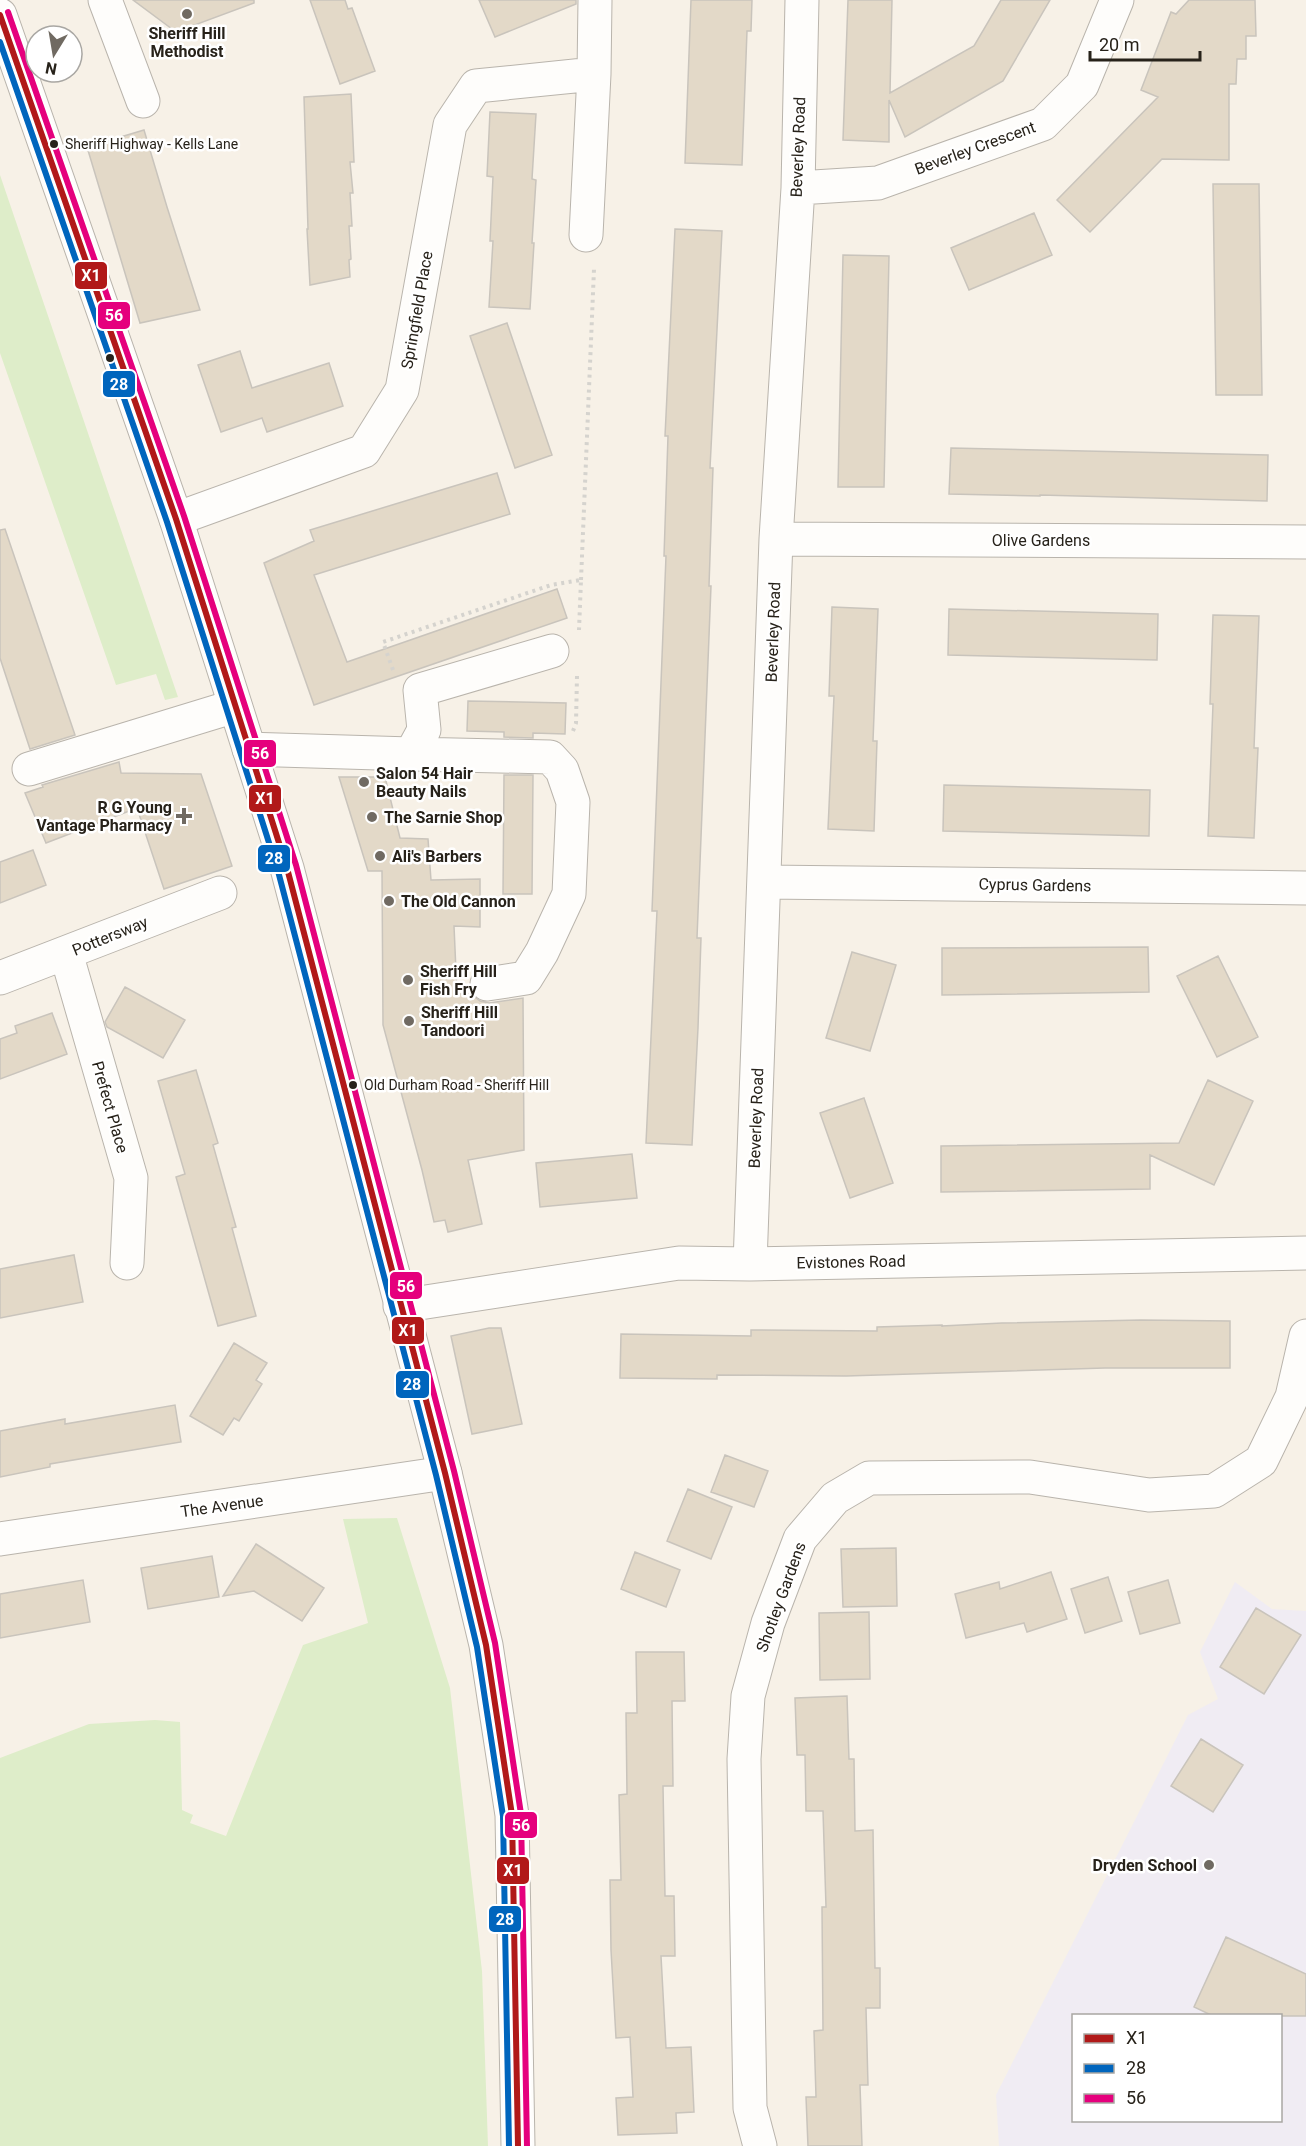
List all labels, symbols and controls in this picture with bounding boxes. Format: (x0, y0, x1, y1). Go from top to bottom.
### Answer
marker: Sheriff Hill Methodist (180, 7, 194, 21)
north arrow (24, 24, 84, 84)
place label: Sheriff Hill Methodist (149, 24, 225, 61)
scale bar (1090, 24, 1200, 62)
text: 20 m (1099, 34, 1139, 55)
text: N (44, 58, 59, 79)
street label: Beverley Road (787, 96, 809, 198)
street label: Beverley Crescent (912, 117, 1038, 179)
place label: Sheriff Highway - Kells Lane (65, 136, 238, 152)
marker: Sheriff Highway - Kells Lane (48, 138, 60, 150)
street label: Springfield Place (397, 250, 437, 370)
line badge: X1 (74, 261, 108, 290)
text: X1 (81, 266, 101, 285)
line badge: 56 (97, 301, 131, 330)
text: 56 (105, 306, 123, 325)
unlabelled marker (104, 352, 116, 364)
line badge: 28 (102, 370, 136, 398)
text: 28 (110, 375, 128, 394)
street label: Olive Gardens (992, 531, 1090, 550)
street label: Beverley Road (762, 581, 784, 683)
line badge: 56 (243, 739, 277, 768)
text: 56 (251, 744, 269, 763)
place label: Salon 54 Hair Beauty Nails (376, 764, 473, 801)
marker: Salon 54 Hair Beauty Nails (357, 775, 371, 789)
line badge: X1 (248, 784, 282, 813)
text: X1 (255, 789, 275, 808)
place label: R G Young Vantage Pharmacy (36, 798, 173, 835)
place label: The Sarnie Shop (384, 808, 502, 827)
marker: R G Young Vantage Pharmacy (177, 809, 191, 823)
marker: The Sarnie Shop (365, 810, 379, 824)
line badge: 28 (257, 844, 291, 873)
place label: Ali's Barbers (392, 847, 482, 866)
text: 28 (265, 849, 283, 868)
marker: Ali's Barbers (373, 849, 387, 863)
street label: Cyprus Gardens (978, 875, 1092, 895)
place label: The Old Cannon (401, 892, 516, 911)
marker: The Old Cannon (382, 894, 396, 908)
street label: Pottersway (69, 912, 151, 960)
place label: Sheriff Hill Fish Fry (420, 962, 497, 999)
marker: Sheriff Hill Fish Fry (401, 973, 415, 987)
place label: Sheriff Hill Tandoori (421, 1003, 498, 1040)
marker: Sheriff Hill Tandoori (402, 1014, 416, 1028)
street label: Prefect Place (88, 1059, 132, 1155)
street label: Beverley Road (745, 1067, 767, 1169)
place label: Old Durham Road - Sheriff Hill (364, 1077, 549, 1093)
marker: Old Durham Road - Sheriff Hill (347, 1079, 359, 1091)
street label: Evistones Road (796, 1252, 906, 1272)
line badge: 56 (389, 1271, 423, 1300)
text: 56 (397, 1277, 415, 1296)
line badge: X1 (391, 1316, 425, 1345)
text: X1 (398, 1321, 418, 1340)
line badge: 28 (395, 1370, 430, 1399)
text: 28 (403, 1375, 421, 1394)
street label: The Avenue (180, 1491, 264, 1521)
street label: Shotley Gardens (752, 1539, 810, 1655)
line badge: 56 (504, 1811, 538, 1839)
text: 56 (512, 1816, 530, 1835)
line badge: X1 (496, 1856, 530, 1885)
place label: Dryden School (1093, 1856, 1197, 1875)
marker: Dryden School (1202, 1858, 1216, 1872)
text: X1 (503, 1861, 523, 1880)
line badge: 28 (488, 1905, 522, 1933)
text: 28 (496, 1910, 514, 1929)
legend (1072, 2014, 1282, 2122)
text: X1 (1126, 2027, 1147, 2048)
text: 28 (1126, 2057, 1146, 2078)
text: 56 (1126, 2087, 1146, 2108)

